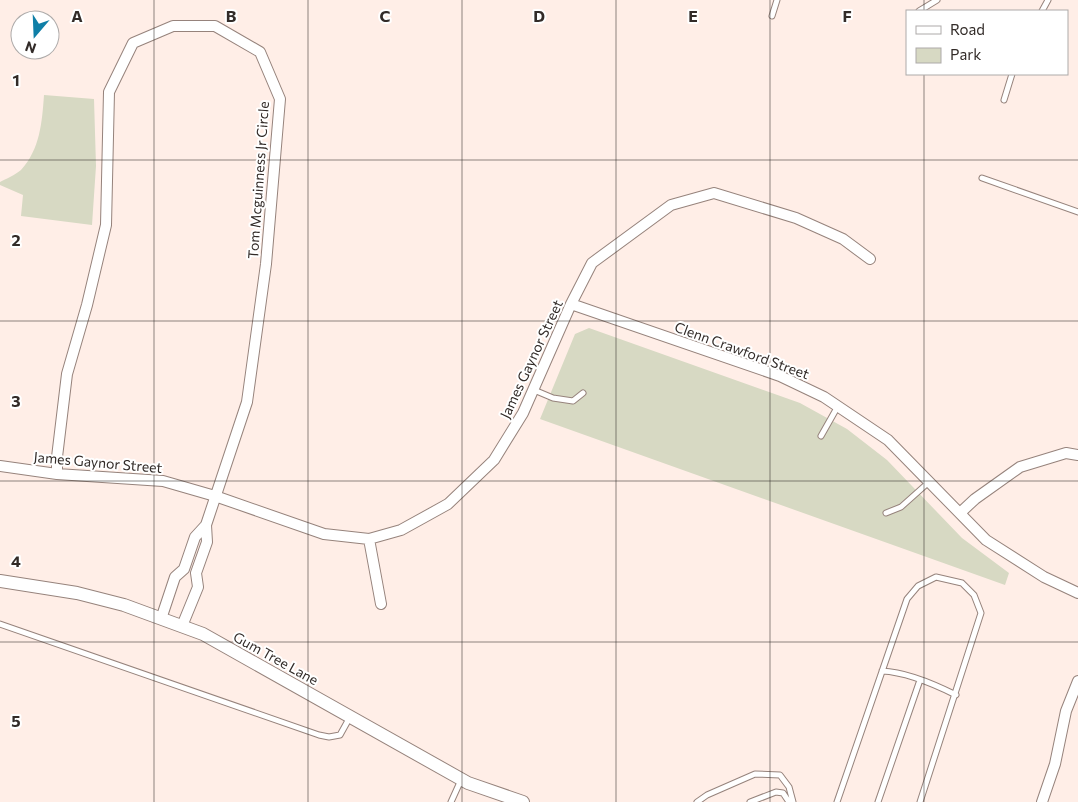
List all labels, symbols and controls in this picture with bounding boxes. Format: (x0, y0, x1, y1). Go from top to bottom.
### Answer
text: A (71, 6, 83, 25)
text: B (226, 6, 237, 25)
text: C (380, 6, 391, 25)
text: D (533, 6, 545, 25)
text: E (688, 6, 698, 25)
text: F (842, 6, 852, 25)
north arrow (10, 10, 60, 60)
legend (906, 10, 1068, 75)
text: Road (950, 20, 985, 38)
text: N (23, 38, 38, 58)
text: Park (950, 45, 981, 63)
text: 1 (12, 70, 20, 89)
street label: Tom Mcguinness Jr Circle (244, 101, 272, 259)
text: 2 (11, 230, 21, 249)
street label: James Gaynor Street (496, 297, 566, 421)
street label: Clenn Crawford Street (672, 318, 812, 382)
text: 3 (11, 391, 21, 410)
street label: James Gaynor Street (33, 448, 163, 476)
text: 4 (11, 551, 21, 570)
street label: Gum Tree Lane (231, 628, 321, 688)
text: 5 (11, 711, 21, 730)

